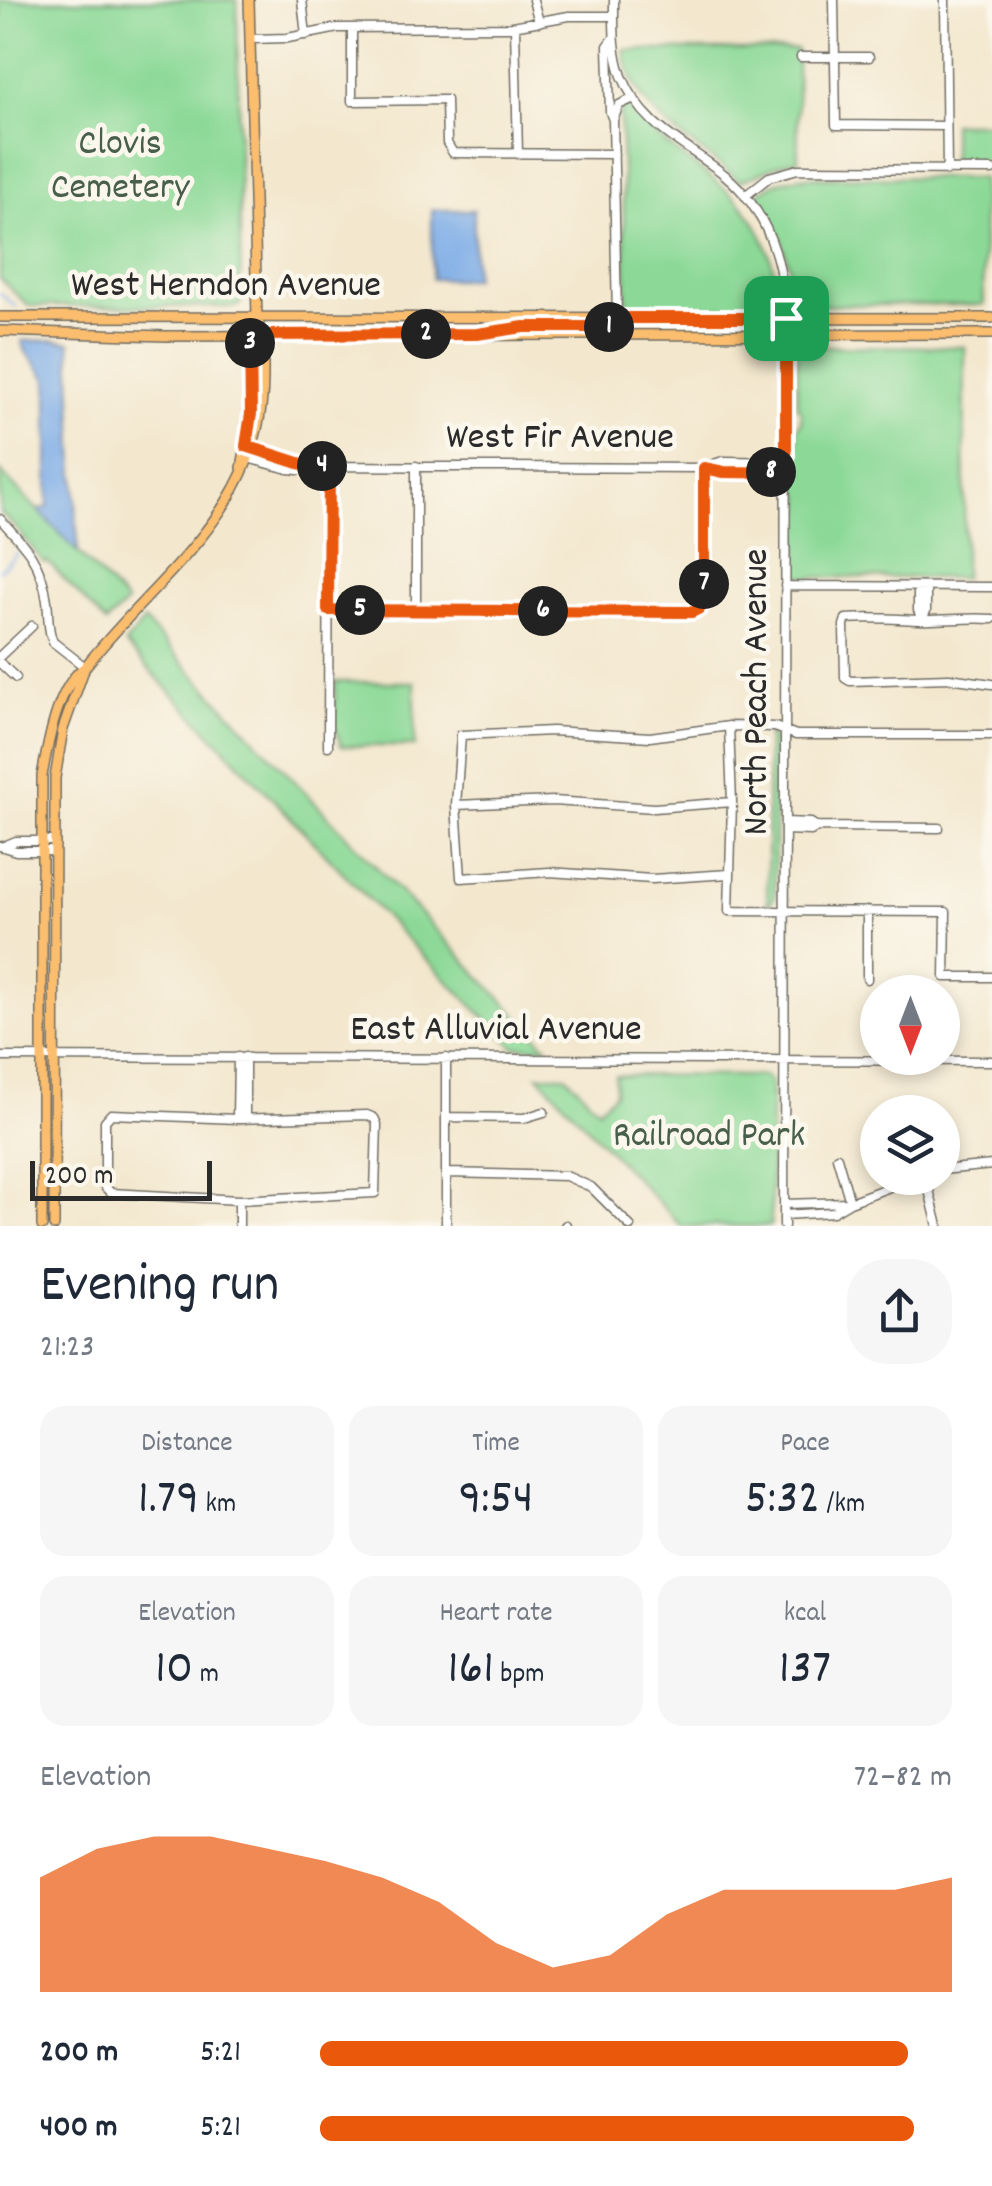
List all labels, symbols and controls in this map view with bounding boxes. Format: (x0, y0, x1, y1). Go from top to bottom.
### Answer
park label: Clovis Cemetery (51, 118, 190, 217)
street label: West Herndon Avenue (71, 260, 381, 315)
pin (744, 276, 829, 361)
icon: arrive (759, 291, 814, 346)
pin: 1 (584, 302, 634, 352)
text: 1 (606, 307, 612, 347)
pin: 2 (401, 309, 451, 359)
text: 2 (420, 314, 432, 354)
pin: 3 (225, 318, 275, 368)
text: 3 (244, 323, 256, 363)
street label: West Fir Avenue (446, 412, 674, 467)
pin: 4 (297, 441, 347, 491)
text: 4 (316, 446, 328, 486)
pin: 8 (746, 447, 796, 497)
text: 8 (765, 452, 777, 492)
street label: North Peach Avenue (731, 548, 786, 836)
pin: 7 (679, 559, 729, 609)
text: 7 (699, 564, 709, 604)
pin: 5 (335, 585, 385, 635)
pin: 6 (518, 586, 568, 636)
text: 5 (354, 590, 366, 630)
text: 6 (536, 591, 550, 631)
north arrow (860, 975, 960, 1075)
map controls (860, 975, 960, 1195)
street label: East Alluvial Avenue (350, 1004, 642, 1059)
button: layers (860, 1095, 960, 1195)
park label: Railroad Park (613, 1110, 805, 1165)
scale bar (30, 1156, 212, 1200)
text: 200 m (45, 1158, 113, 1198)
text: Evening run (40, 1249, 279, 1328)
button: share (847, 1259, 952, 1364)
text: 21:23 (40, 1326, 95, 1372)
text: Distance (141, 1425, 233, 1465)
text: Time (472, 1425, 520, 1465)
text: Pace (780, 1425, 830, 1465)
text: 1.79 (138, 1465, 199, 1537)
text: 9:54 (458, 1465, 534, 1537)
text: 5:32 (745, 1465, 820, 1537)
text: km (199, 1486, 236, 1526)
text: /km (820, 1486, 865, 1526)
text: Elevation (138, 1595, 236, 1635)
text: Heart rate (439, 1595, 553, 1635)
text: kcal (784, 1595, 826, 1635)
text: 10 (155, 1635, 193, 1707)
text: 161 (447, 1635, 494, 1707)
text: 137 (779, 1635, 831, 1707)
text: m (193, 1656, 219, 1696)
text: bpm (494, 1656, 545, 1696)
text: Elevation (40, 1756, 151, 1802)
text: 72–82 m (854, 1756, 952, 1802)
text: 200 m (40, 2031, 118, 2077)
text: 5:21 (200, 2031, 241, 2077)
text: 400 m (40, 2106, 117, 2152)
text: 5:21 (200, 2106, 241, 2152)

